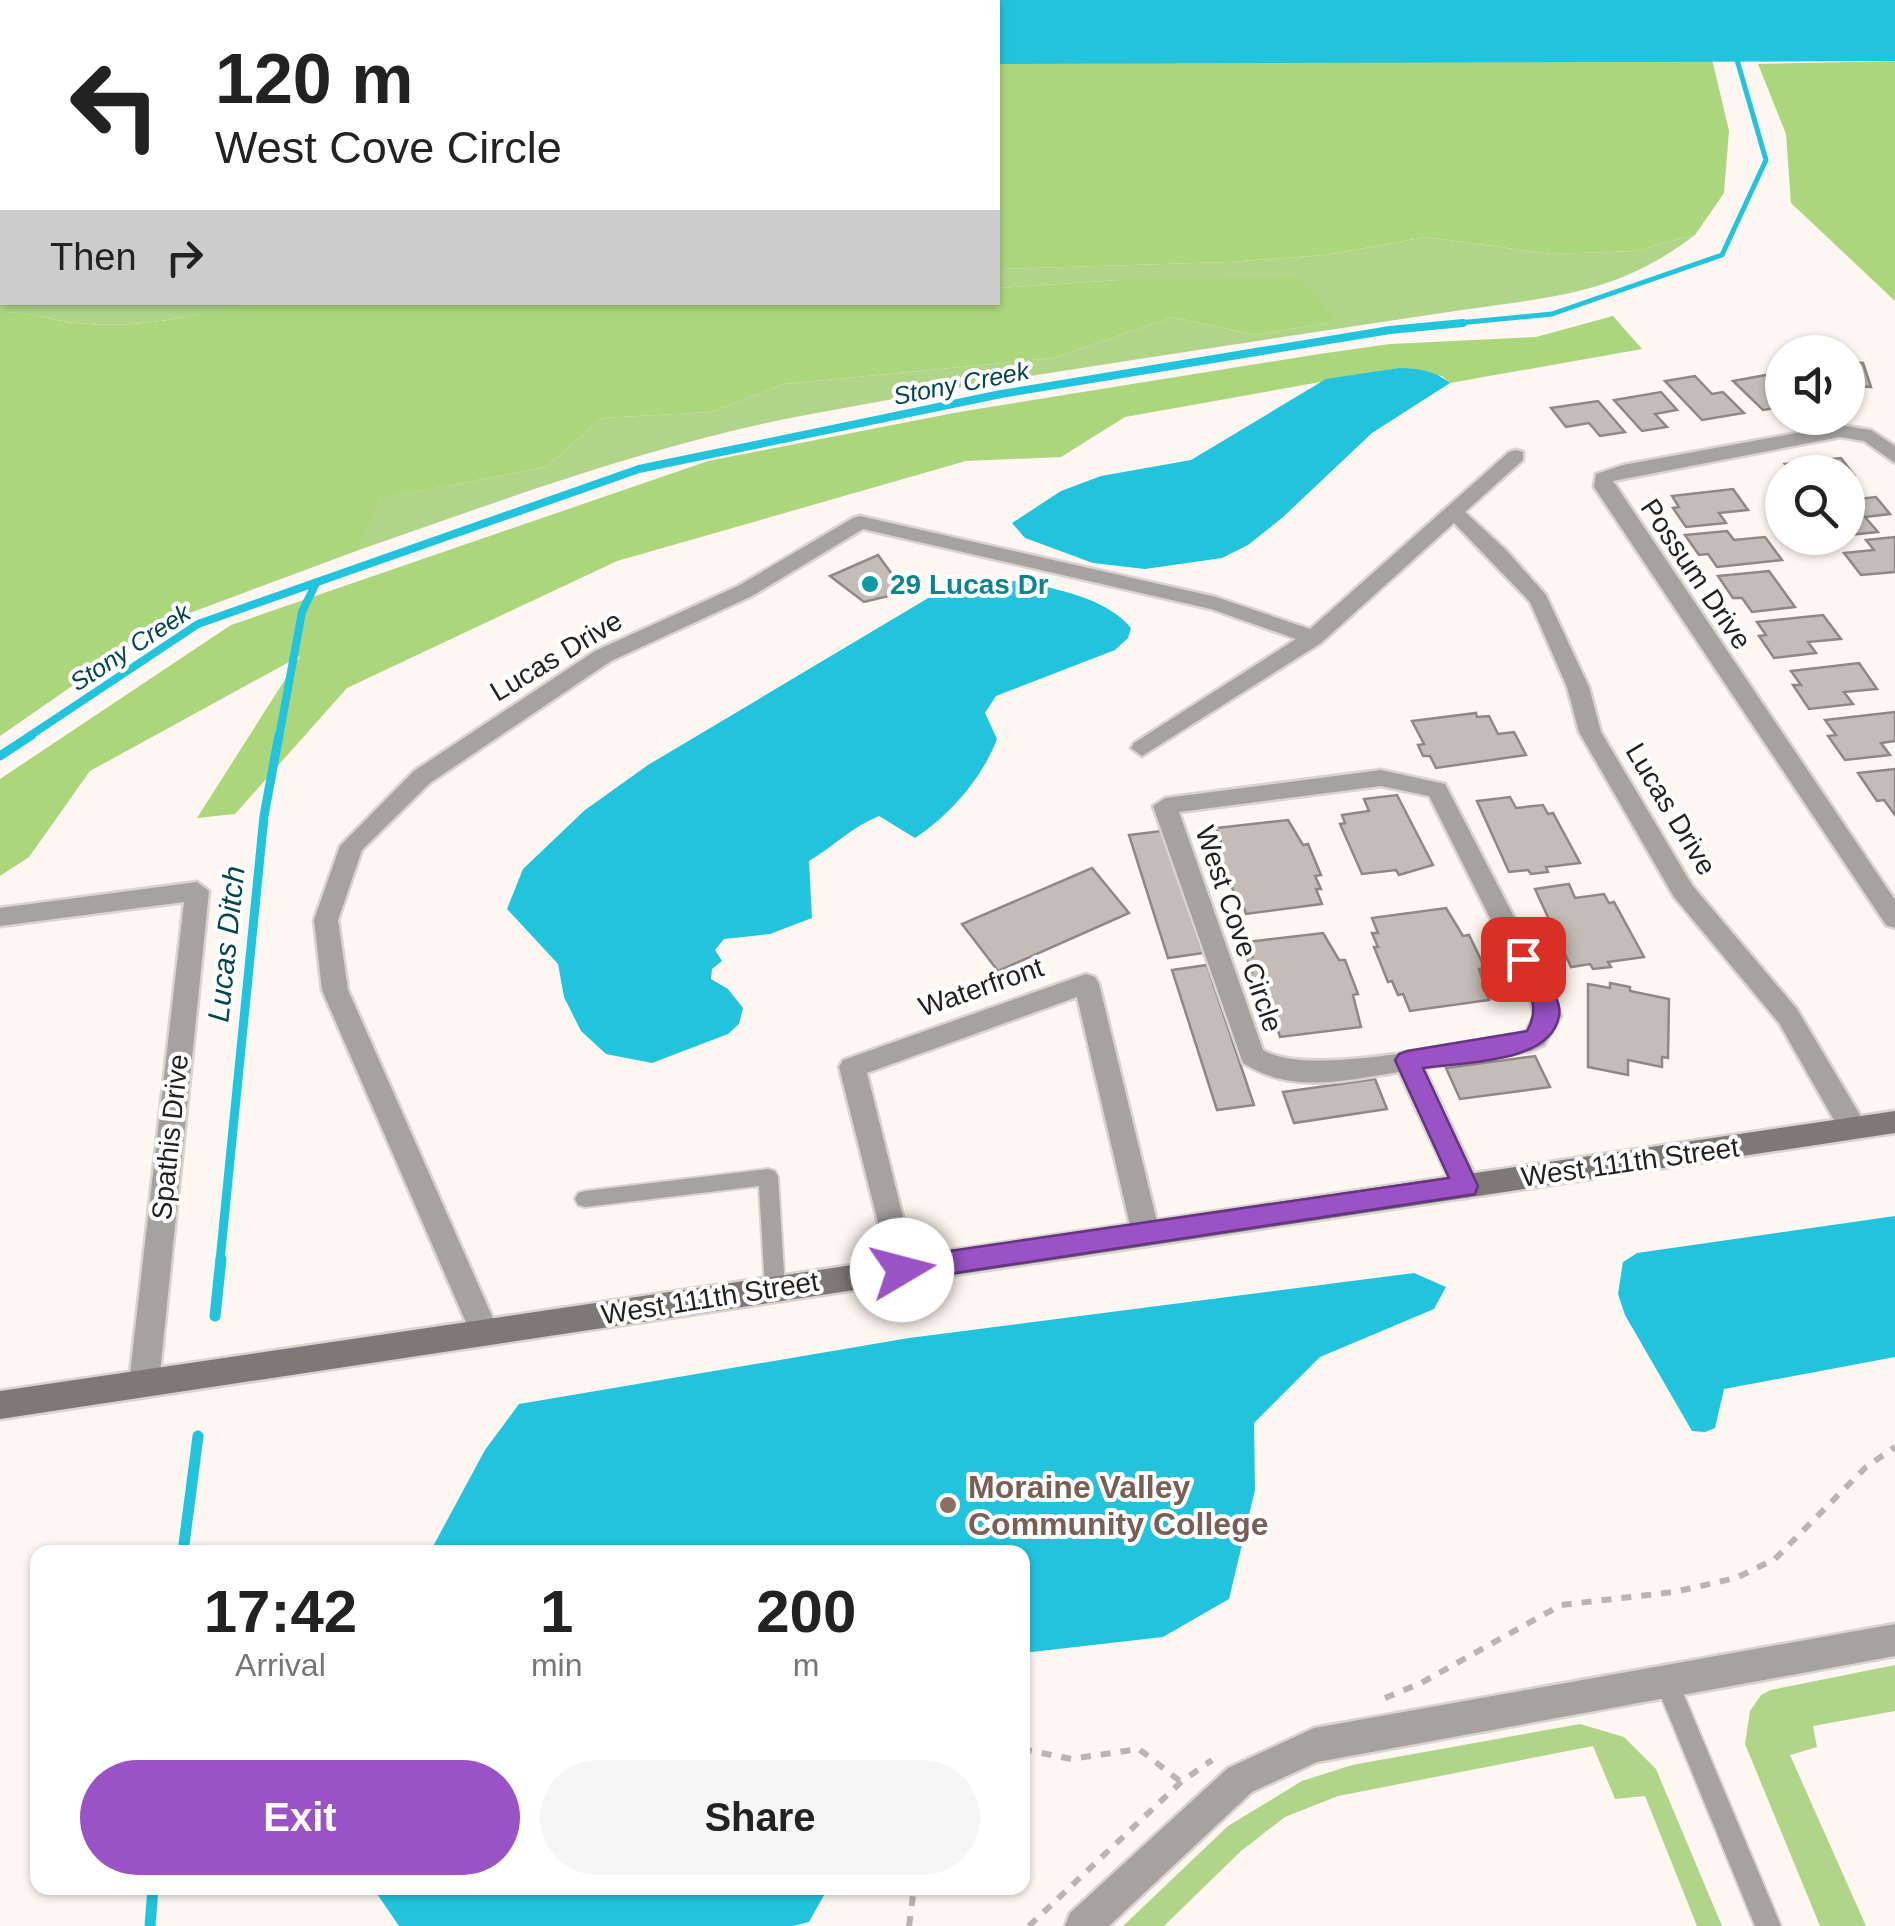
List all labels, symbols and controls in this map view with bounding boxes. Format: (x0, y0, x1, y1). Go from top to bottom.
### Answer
icon: left (50, 40, 180, 170)
text: 120 m (215, 40, 413, 118)
text: West Cove Circle (215, 122, 562, 173)
icon: right (157, 230, 212, 285)
text: Then (50, 236, 137, 278)
map controls (1765, 335, 1865, 555)
button: sound (1765, 335, 1865, 435)
water label: Stony Creek (891, 356, 1033, 410)
button: search (1765, 455, 1865, 555)
street label: Possum Drive (1634, 493, 1758, 655)
place label: 29 Lucas Dr (890, 569, 1049, 600)
marker: 29 Lucas Dr (859, 573, 881, 595)
water label: Stony Creek (65, 597, 197, 696)
street label: Lucas Drive (485, 605, 627, 707)
street label: Lucas Drive (1620, 738, 1722, 880)
street label: West Cove Circle (1189, 822, 1289, 1036)
water label: Lucas Ditch (201, 864, 251, 1024)
pin (1481, 917, 1566, 1002)
icon: arrive (1496, 932, 1551, 987)
street label: Waterfront (915, 951, 1048, 1023)
street label: Spathis Drive (146, 1053, 194, 1221)
street label: West 111th Street (1519, 1131, 1741, 1193)
position arrow (850, 1218, 954, 1322)
street label: West 111th Street (599, 1265, 821, 1330)
place label: Moraine Valley Community College (968, 1469, 1268, 1542)
marker: Moraine Valley Community College (937, 1494, 959, 1516)
text: 17:42 (204, 1578, 357, 1645)
text: 1 (540, 1578, 573, 1645)
text: 200 (756, 1578, 856, 1645)
text: Arrival (235, 1647, 326, 1683)
text: min (531, 1647, 582, 1683)
text: m (793, 1647, 820, 1683)
button: Exit (80, 1760, 520, 1875)
button: Share (540, 1760, 980, 1875)

